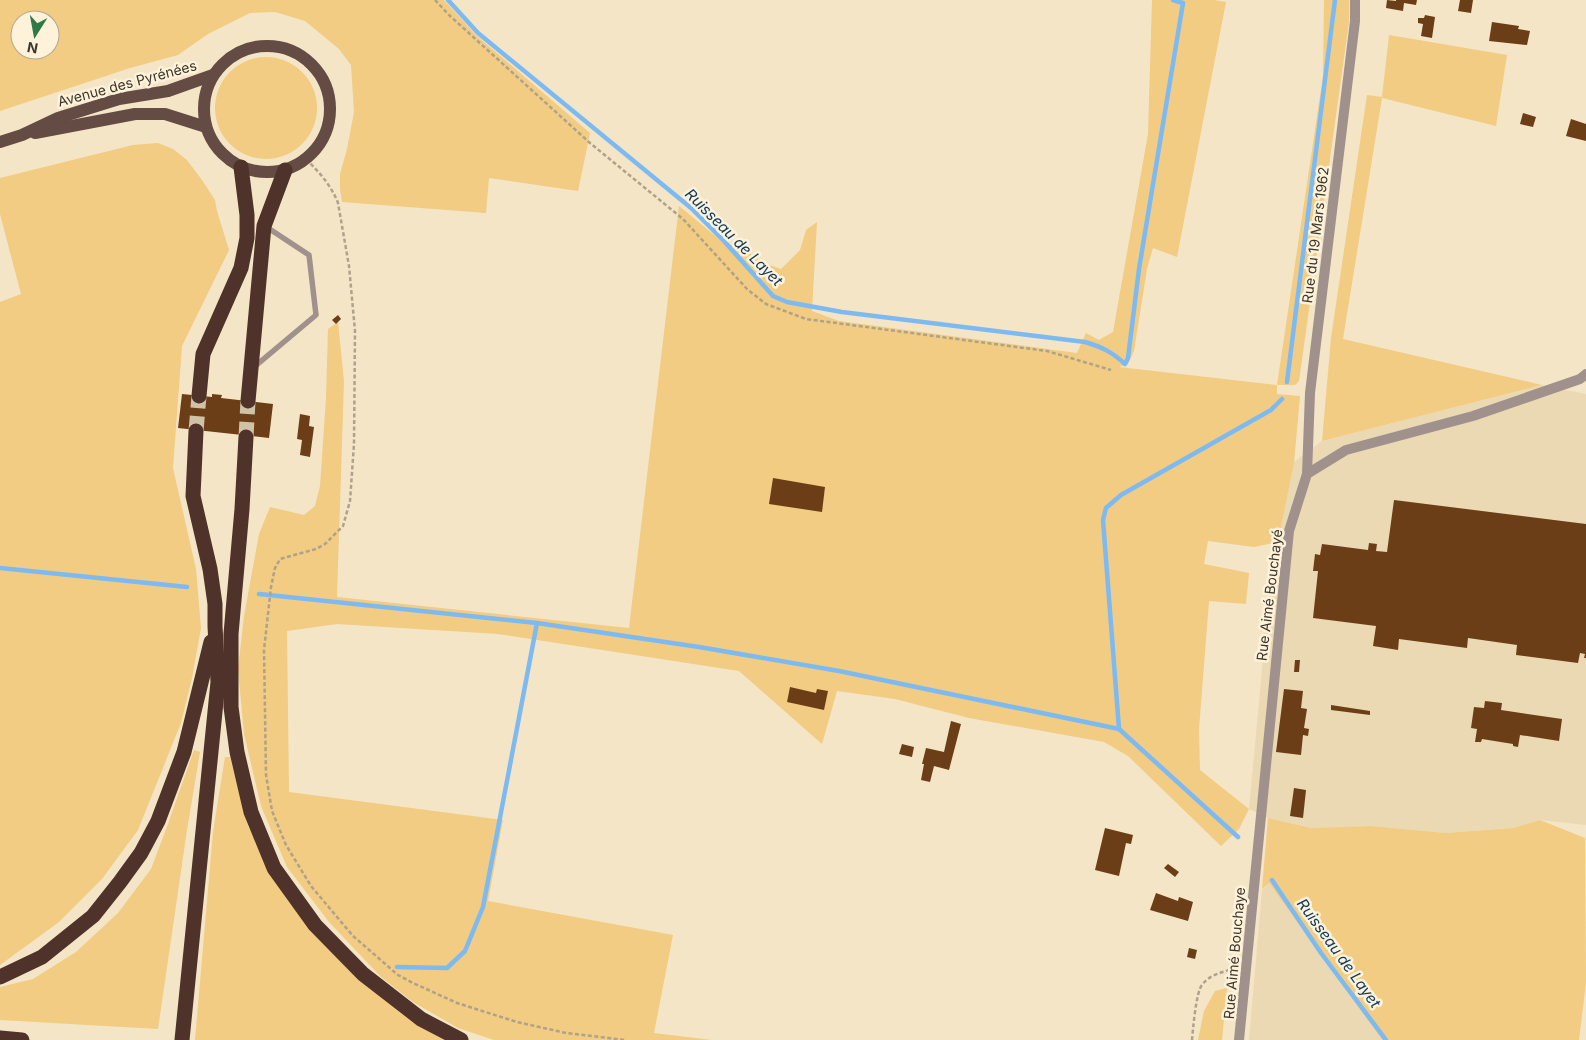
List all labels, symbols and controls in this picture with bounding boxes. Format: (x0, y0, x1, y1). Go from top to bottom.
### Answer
north arrow (10, 10, 60, 60)
text: N (26, 39, 39, 58)
street label: Avenue des Pyrénées (56, 56, 198, 110)
street label: Rue du 19 Mars 1962 (1298, 166, 1332, 304)
water label: Ruisseau de Layet (681, 184, 787, 290)
street label: Rue Aimé Bouchayé (1252, 528, 1286, 662)
street label: Rue Aimé Bouchaye (1220, 886, 1248, 1020)
water label: Ruisseau de Layet (1293, 895, 1386, 1012)

